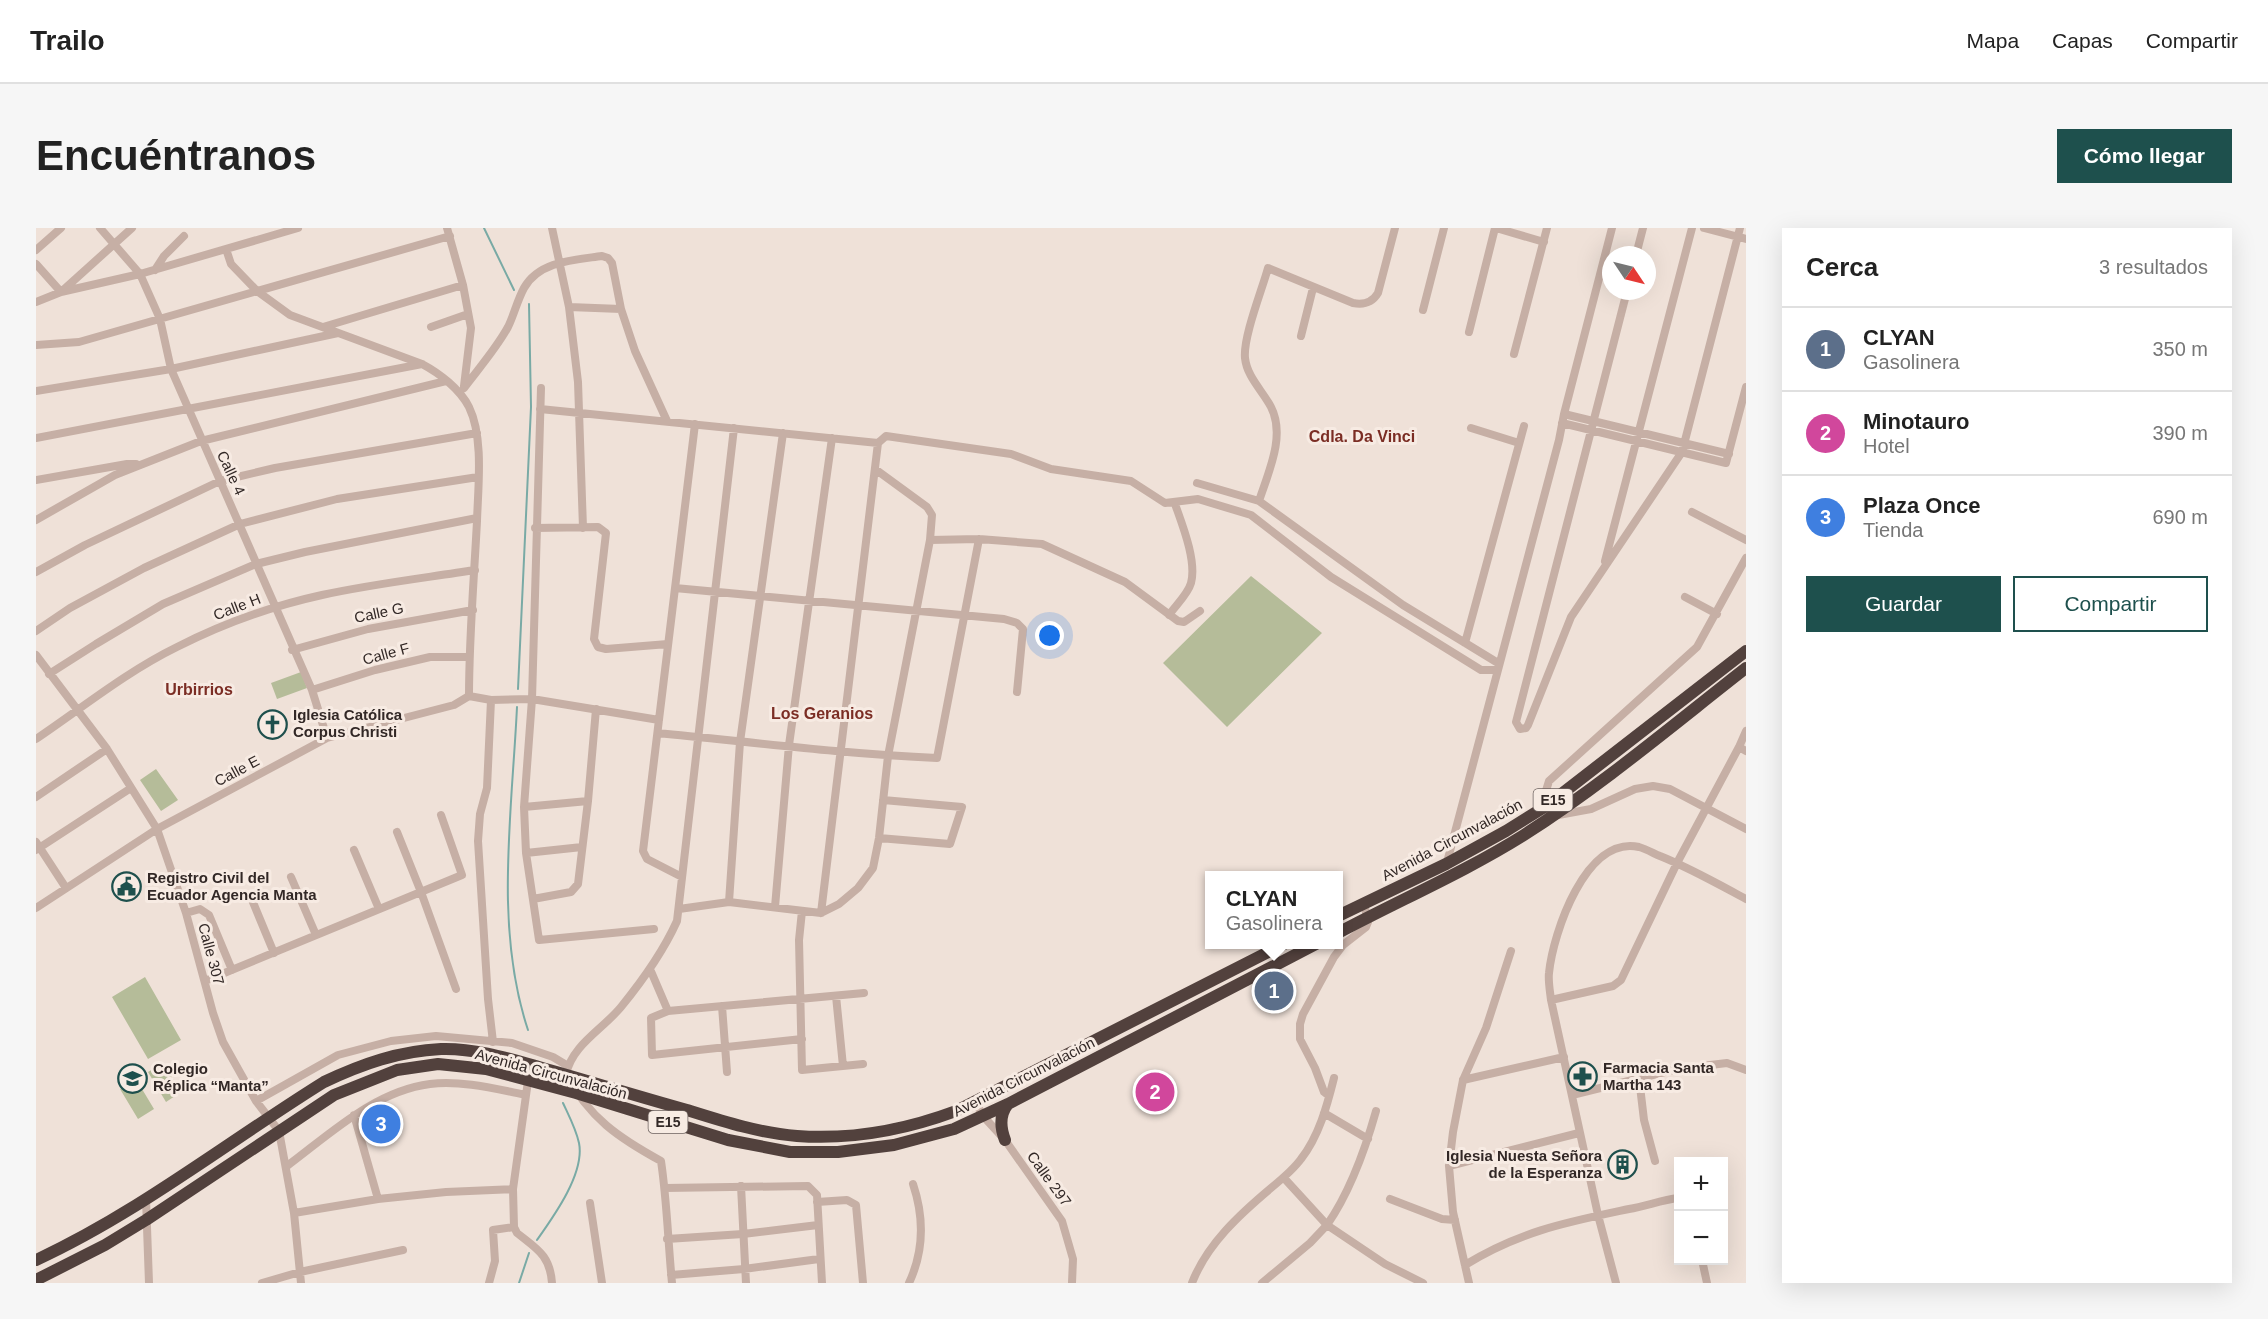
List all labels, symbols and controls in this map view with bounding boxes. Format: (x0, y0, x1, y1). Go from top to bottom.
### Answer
text: Trailo (30, 25, 105, 56)
text: Mapa (1967, 29, 2019, 52)
text: Capas (2052, 29, 2113, 52)
text: Compartir (2146, 29, 2238, 52)
button: Cómo llegar (2057, 129, 2232, 183)
text: Encuéntranos (36, 132, 316, 179)
north arrow (1602, 246, 1656, 300)
text: Cerca (1806, 252, 1878, 282)
text: 3 resultados (2099, 256, 2208, 278)
text: CLYAN (1863, 325, 1935, 350)
text: 1 (1820, 338, 1831, 360)
text: 350 m (2152, 338, 2208, 360)
text: Gasolinera (1863, 351, 1960, 373)
text: Minotauro (1863, 409, 1969, 434)
text: 2 (1820, 422, 1831, 444)
text: 390 m (2152, 422, 2208, 444)
district label: Cdla. Da Vinci (1309, 428, 1415, 445)
text: Hotel (1863, 435, 1910, 457)
street label: Calle 4 (214, 448, 249, 498)
text: Plaza Once (1863, 493, 1980, 518)
text: 3 (1820, 506, 1831, 528)
text: 690 m (2152, 506, 2208, 528)
text: Tienda (1863, 519, 1923, 541)
button: Guardar (1806, 576, 2001, 632)
button: Compartir (2013, 576, 2208, 632)
street label: Calle H (211, 590, 263, 623)
street label: Calle G (353, 599, 405, 626)
your location (1035, 621, 1064, 650)
street label: Calle F (361, 639, 411, 668)
district label: Urbirrios (165, 681, 233, 698)
district label: Los Geranios (771, 705, 873, 722)
place label: Iglesia Católica Corpus Christi (293, 706, 403, 740)
church icon: Iglesia Católica Corpus Christi (256, 708, 288, 740)
street label: Calle E (211, 752, 262, 789)
road number: E15 (1534, 789, 1573, 811)
street label: Avenida Circunvalación (1379, 795, 1525, 884)
place label: Registro Civil del Ecuador Agencia Manta (147, 869, 317, 903)
public building icon: Registro Civil del Ecuador Agencia Manta (110, 871, 142, 903)
popup (1205, 871, 1343, 949)
text: CLYAN (1226, 886, 1297, 911)
text: Gasolinera (1226, 912, 1322, 934)
street label: Calle 307 (195, 921, 228, 987)
pin: 1 (1254, 968, 1294, 1014)
street label: Avenida Circunvalación (950, 1033, 1097, 1120)
street label: Avenida Circunvalación (473, 1045, 629, 1102)
place label: Farmacia Santa Martha 143 (1603, 1059, 1715, 1093)
place label: Colegio Réplica “Manta” (153, 1060, 269, 1094)
pharmacy icon: Farmacia Santa Martha 143 (1566, 1061, 1598, 1093)
school or university icon: Colegio Réplica “Manta” (116, 1062, 148, 1094)
pin: 2 (1136, 1070, 1174, 1114)
pin: 3 (362, 1102, 400, 1146)
road number: E15 (648, 1111, 688, 1133)
place label: Iglesia Nuesta Señora de la Esperanza (1446, 1147, 1603, 1181)
street label: Calle 297 (1024, 1148, 1075, 1209)
building icon: Iglesia Nuesta Señora de la Esperanza (1607, 1149, 1639, 1181)
map controls (1674, 1157, 1728, 1265)
button: + (1674, 1157, 1728, 1211)
button: − (1674, 1211, 1728, 1265)

